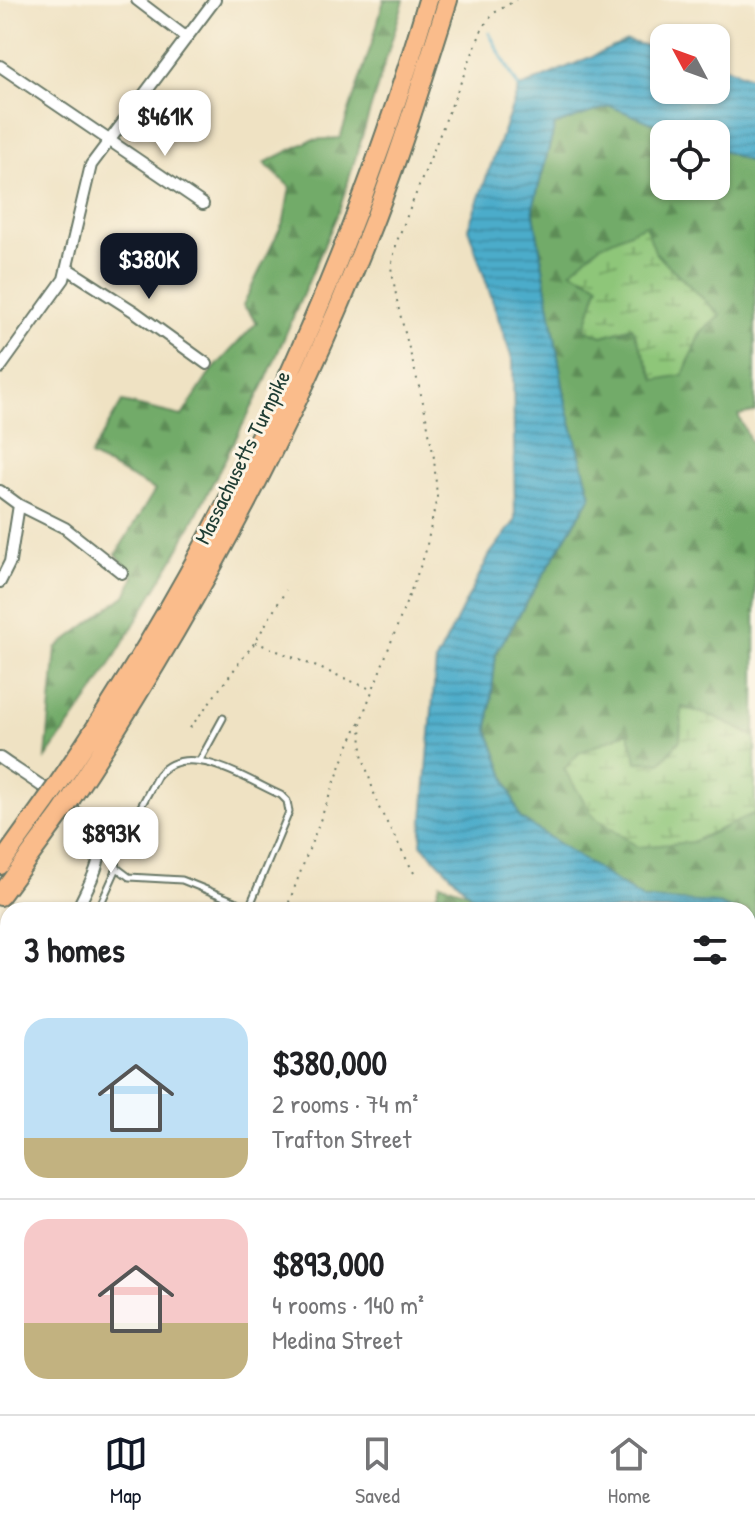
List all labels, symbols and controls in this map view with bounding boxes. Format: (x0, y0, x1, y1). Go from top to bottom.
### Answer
north arrow (650, 24, 730, 104)
map controls (650, 24, 730, 200)
pin: $461K (109, 90, 221, 158)
text: $461K (137, 98, 193, 133)
button: locate (650, 120, 730, 200)
pin: $380K (93, 233, 205, 301)
text: $380K (118, 241, 180, 276)
street label: Massachusetts Turnpike (187, 365, 297, 549)
pin: $893K (55, 807, 167, 875)
text: $893K (81, 815, 141, 850)
text: 3 homes (24, 927, 125, 973)
icon: filters (688, 928, 732, 972)
text: $380,000 (272, 1040, 387, 1086)
icon: home (88, 1050, 184, 1146)
text: 2 rooms · 74 m² (272, 1086, 418, 1121)
text: Trafton Street (272, 1121, 411, 1156)
text: $893,000 (272, 1241, 384, 1287)
icon: home (88, 1251, 184, 1347)
text: 4 rooms · 140 m² (272, 1287, 424, 1322)
text: Medina Street (272, 1322, 402, 1357)
tab: Map (104, 1432, 148, 1510)
tab: Saved (355, 1432, 400, 1510)
tab: Home (607, 1432, 651, 1510)

